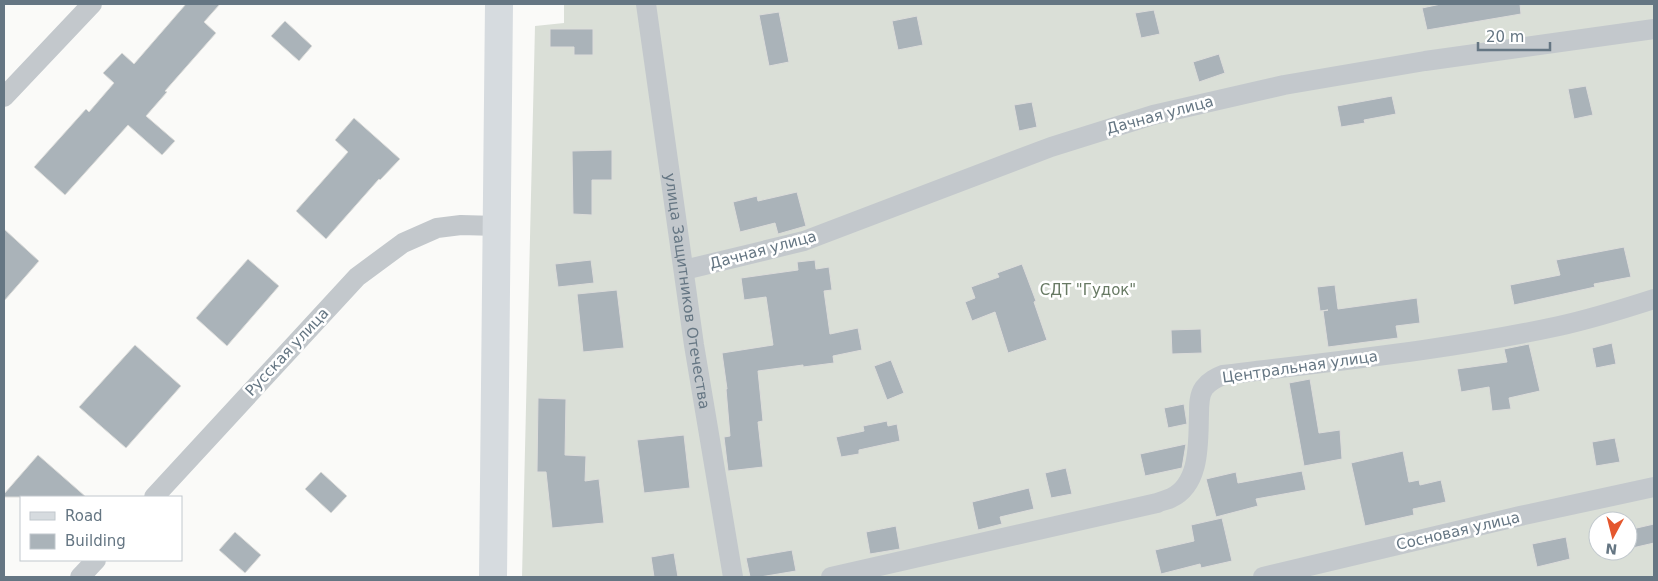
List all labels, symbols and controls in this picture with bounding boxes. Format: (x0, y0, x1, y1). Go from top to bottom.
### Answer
scale bar (1478, 20, 1550, 52)
text: 20 m (1486, 28, 1524, 46)
street label: Дачная улица (1104, 92, 1216, 138)
street label: улица Защитников Отечества (661, 172, 714, 410)
street label: Дачная улица (707, 227, 819, 273)
park label: СДТ "Гудок" (1040, 281, 1136, 299)
street label: Русская улица (242, 304, 332, 400)
street label: Центральная улица (1221, 347, 1379, 387)
legend (20, 496, 182, 561)
text: Road (65, 507, 103, 525)
street label: Сосновая улица (1394, 508, 1522, 554)
north arrow (1588, 511, 1638, 561)
text: Building (65, 532, 126, 550)
text: N (1605, 540, 1618, 558)

